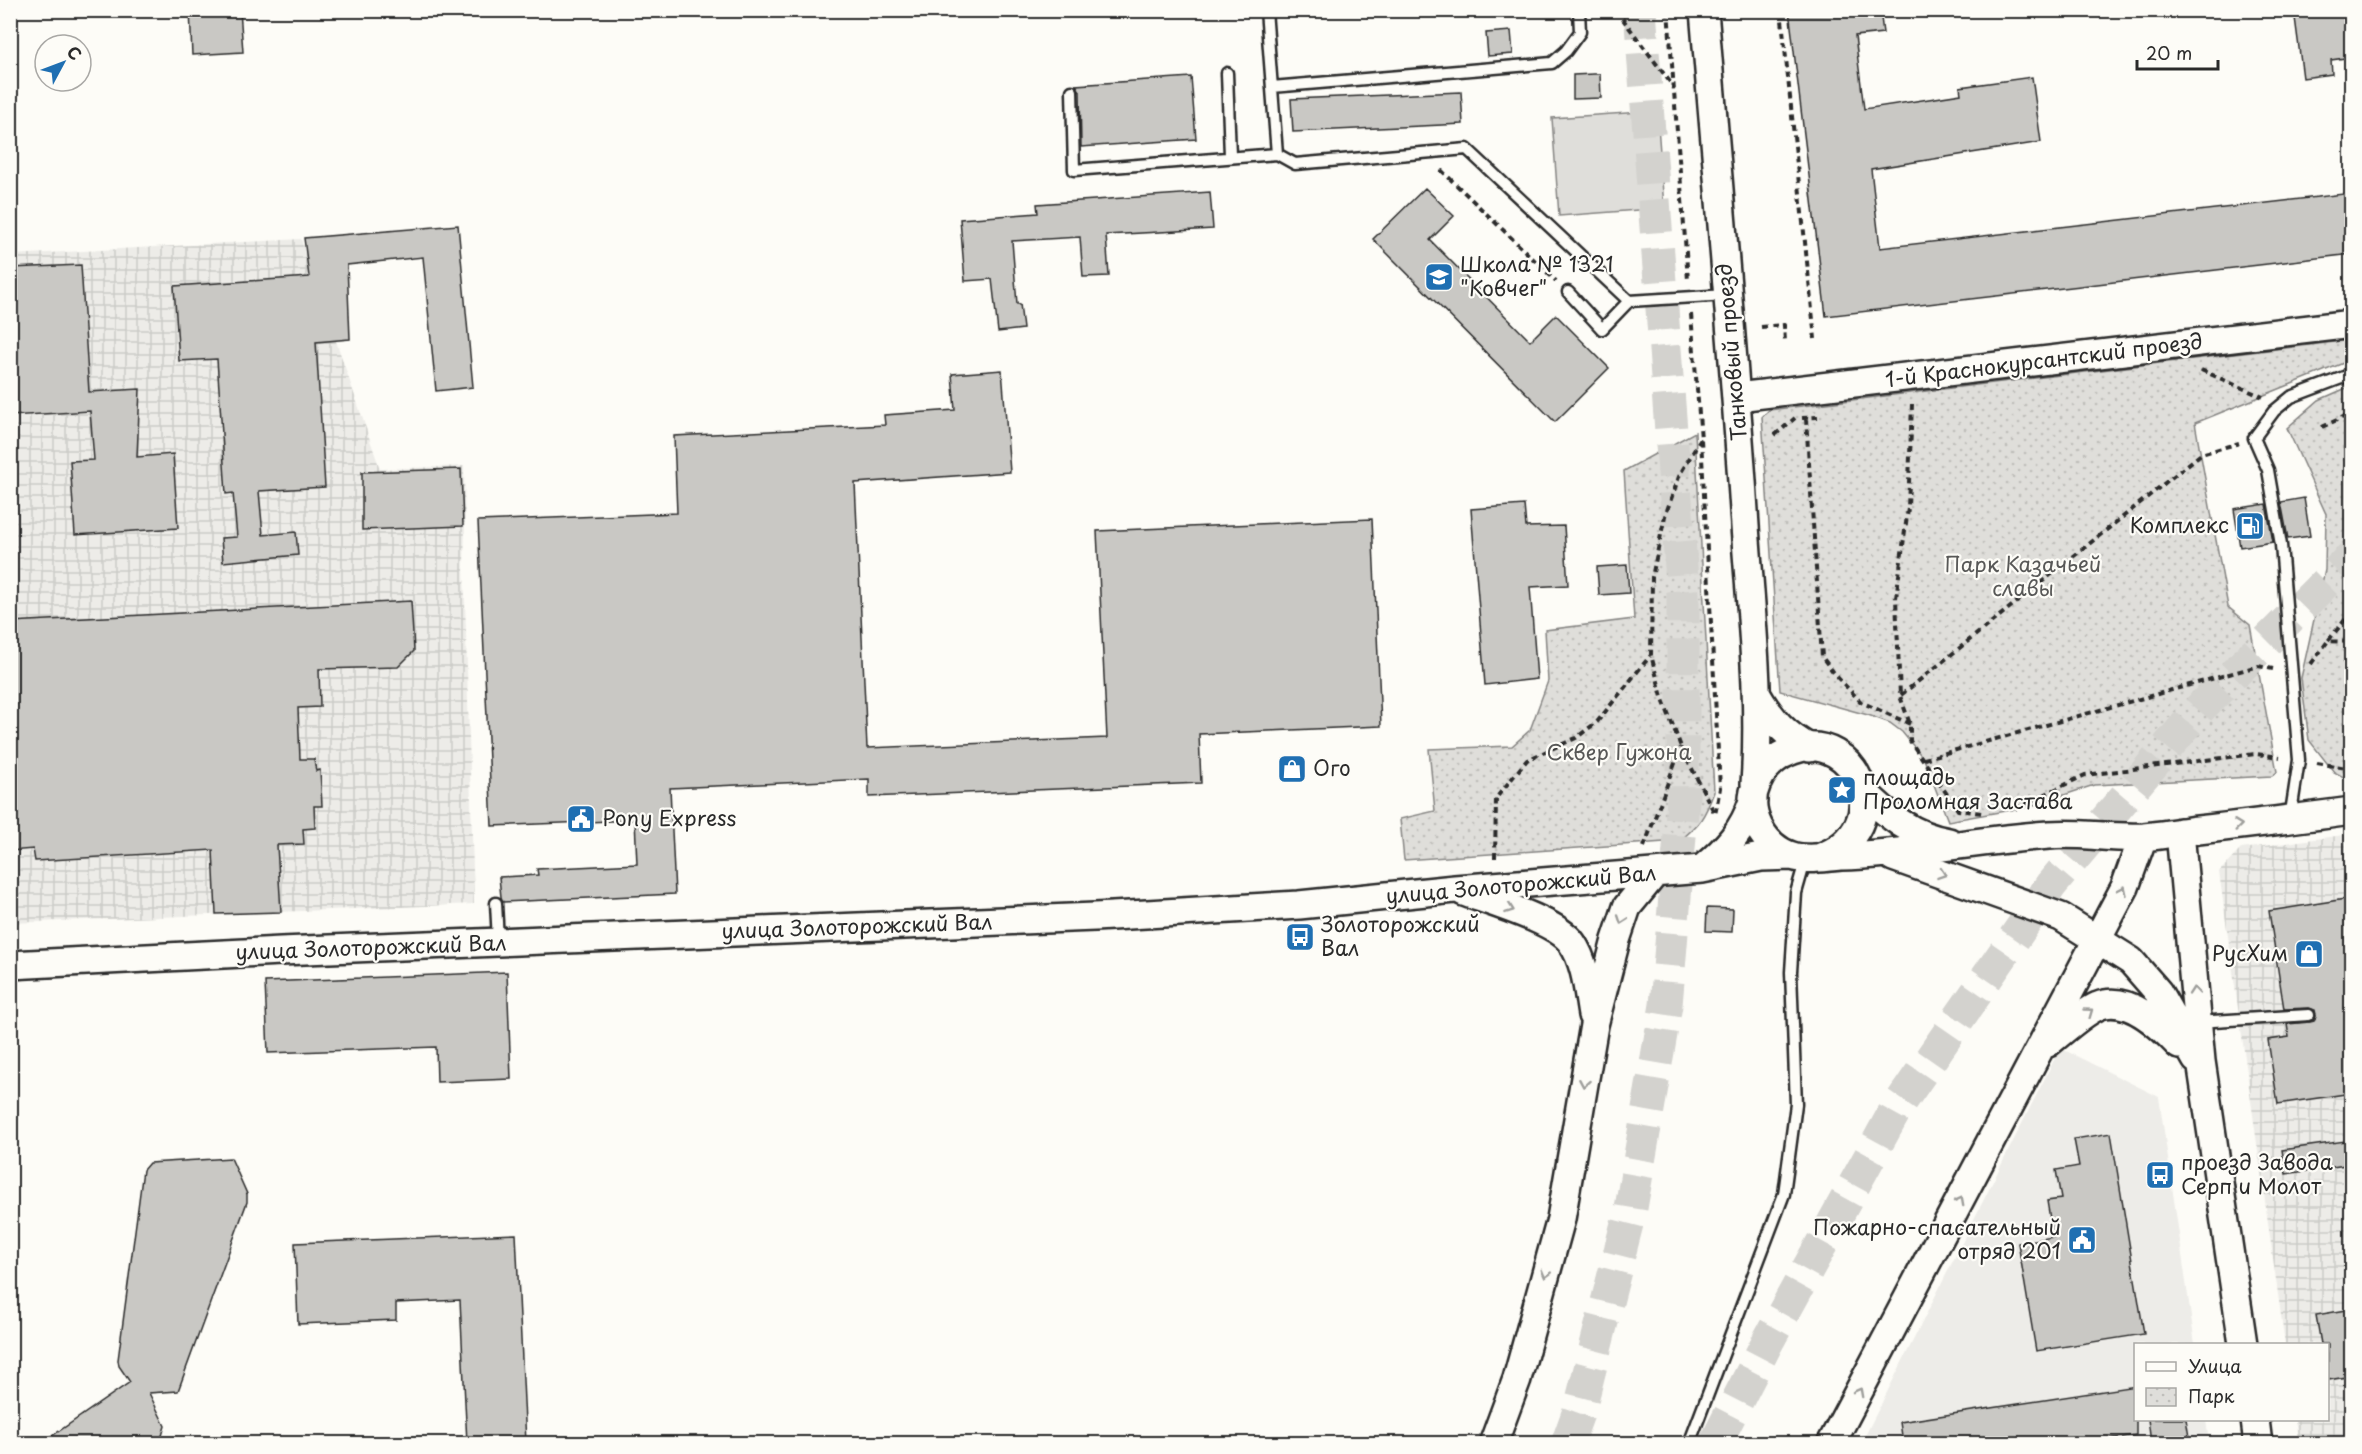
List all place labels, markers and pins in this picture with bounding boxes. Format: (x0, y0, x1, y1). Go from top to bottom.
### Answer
place label: Школа № 1321 "Ковчег" (1460, 247, 1613, 303)
school or university icon: Школа № 1321 "Ковчег" (1423, 261, 1455, 293)
place label: Комплекс (2130, 508, 2229, 540)
fuel station icon: Комплекс (2234, 510, 2266, 542)
place label: Ого (1313, 751, 1351, 783)
shop icon: Ого (1276, 753, 1308, 785)
place label: площадь Проломная Застава (1863, 760, 2073, 816)
place icon: площадь Проломная Застава (1826, 774, 1858, 806)
place label: Pony Express (602, 801, 737, 833)
public building icon: Pony Express (565, 803, 597, 835)
place label: Золоторожский Вал (1321, 907, 1480, 963)
bus stop icon: Золоторожский Вал (1284, 921, 1316, 953)
place label: РусХим (2212, 936, 2288, 968)
shop icon: РусХим (2293, 938, 2325, 970)
place label: проезд Завода Серп и Молот (2181, 1145, 2333, 1201)
bus stop icon: проезд Завода Серп и Молот (2144, 1159, 2176, 1191)
place label: Пожарно-спасательный отряд 201 (1813, 1210, 2061, 1266)
public building icon: Пожарно-спасательный отряд 201 (2066, 1224, 2098, 1256)

